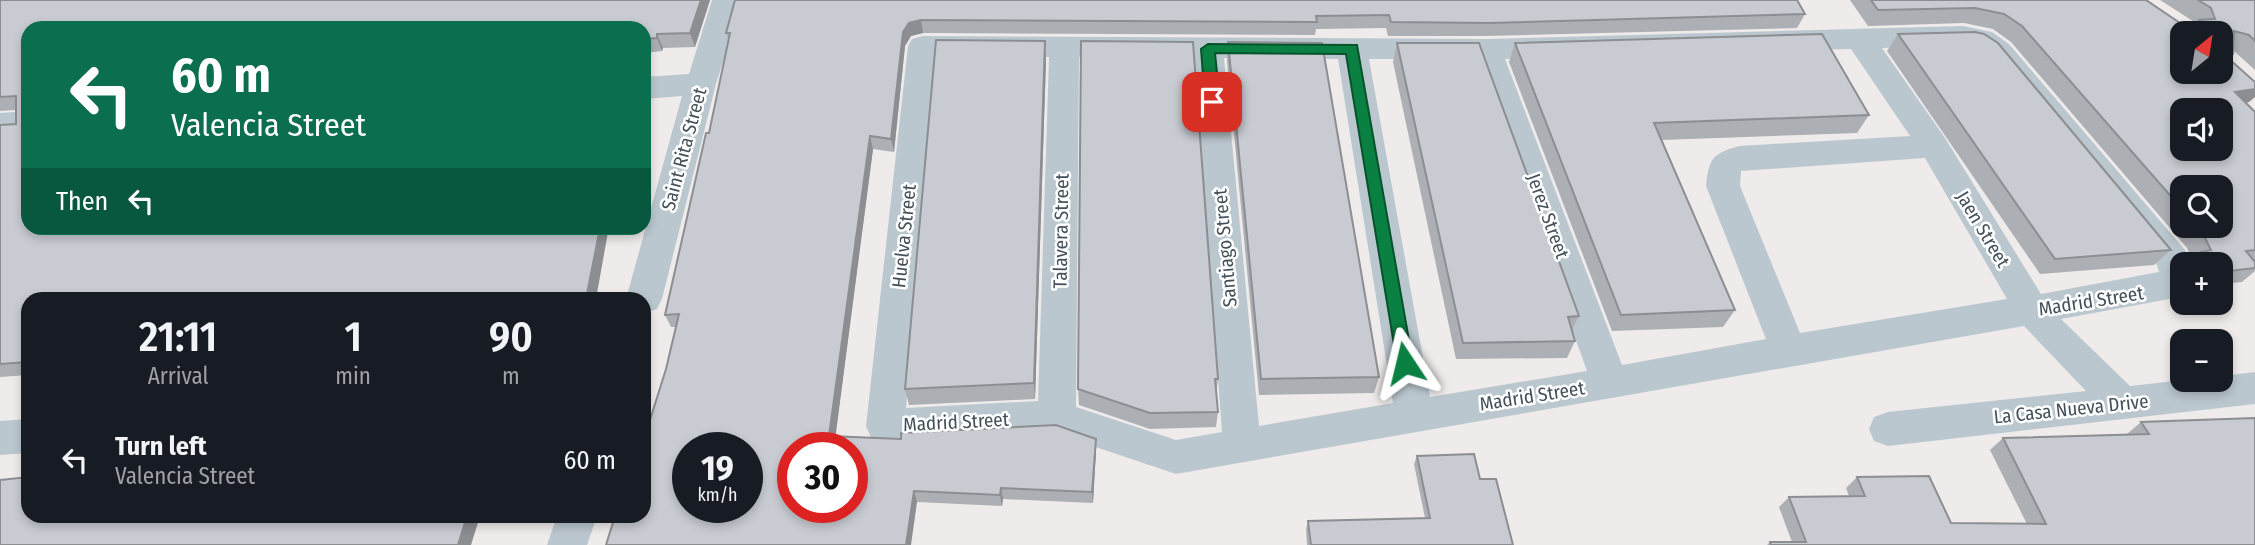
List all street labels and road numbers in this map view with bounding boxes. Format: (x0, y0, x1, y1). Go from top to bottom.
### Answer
street label: Saint Rita Street (657, 84, 712, 213)
street label: Jerez Street (1522, 170, 1574, 262)
street label: Talavera Street (1048, 172, 1074, 289)
street label: Huelva Street (887, 182, 921, 289)
street label: Santiago Street (1208, 187, 1242, 308)
street label: Jaen Street (1951, 187, 2015, 272)
street label: Madrid Street (2037, 281, 2146, 321)
street label: Madrid Street (1478, 376, 1587, 416)
street label: La Casa Nueva Drive (1993, 389, 2149, 429)
street label: Madrid Street (903, 408, 1010, 436)

